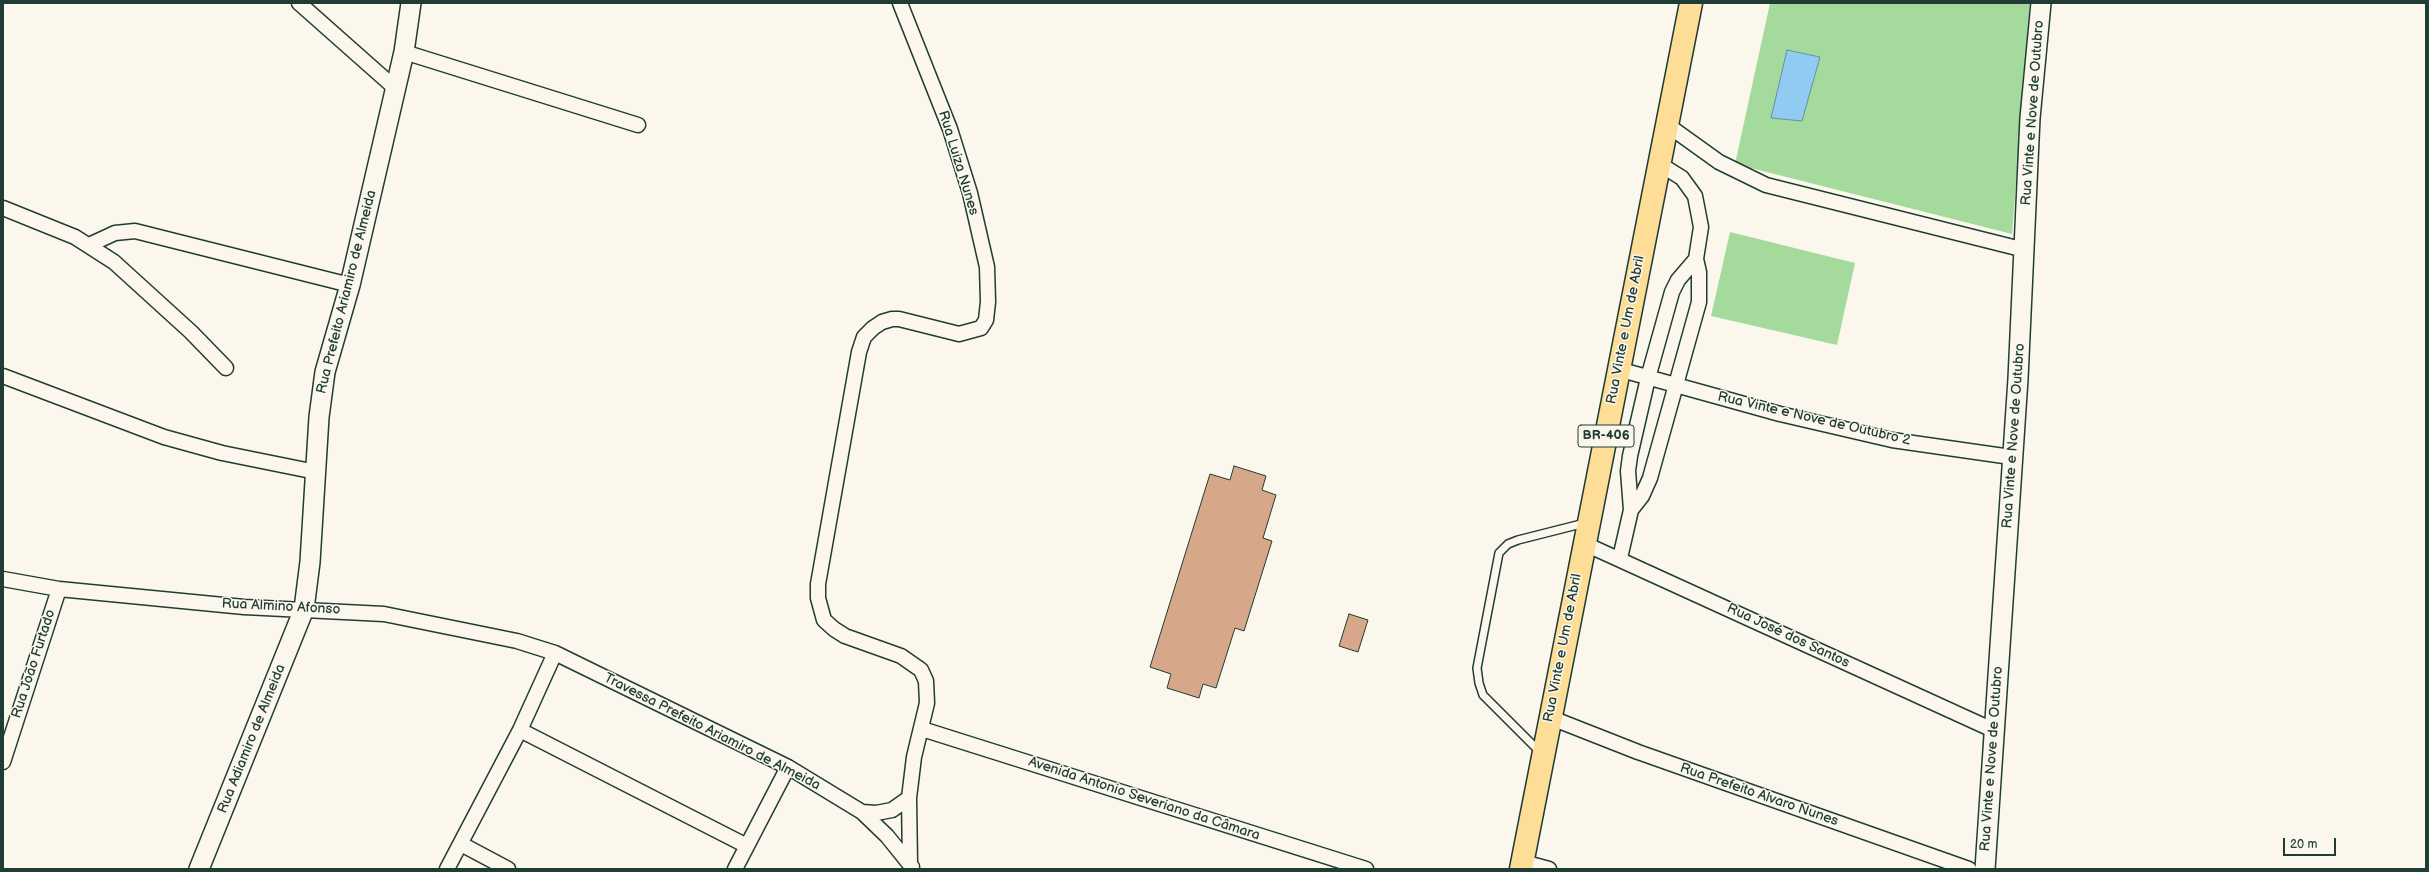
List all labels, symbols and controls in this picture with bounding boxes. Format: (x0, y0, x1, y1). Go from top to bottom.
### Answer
street label: Rua Vinte e Nove de Outubro (2018, 20, 2048, 206)
street label: Rua Luiza Nunes (934, 109, 982, 217)
street label: Rua Prefeito Ariamiro de Almeida (314, 188, 380, 396)
street label: Rua Vinte e Um de Abril (1603, 254, 1649, 406)
street label: Rua Vinte e Nove de Outubro (1999, 343, 2029, 529)
street label: Rua Vinte e Nove de Outubro 2 (1716, 389, 1912, 449)
road number: BR-406 (1578, 425, 1634, 447)
street label: Rua Vinte e Um de Abril (1540, 572, 1586, 724)
street label: Rua Almino Afonso (221, 596, 341, 618)
street label: Rua José dos Santos (1724, 600, 1852, 672)
street label: Rua João Furtado (9, 608, 59, 720)
street label: Rua Adiamiro de Almeida (214, 662, 290, 816)
street label: Rua Vinte e Nove de Outubro (1977, 666, 2007, 852)
street label: Travessa Prefeito Ariamiro de Almeida (601, 670, 823, 794)
street label: Avenida Antonio Severiano da Câmara (1026, 754, 1262, 844)
street label: Rua Prefeito Alvaro Nunes (1678, 760, 1840, 830)
scale bar (2285, 830, 2338, 856)
text: 20 m (2290, 837, 2317, 852)

